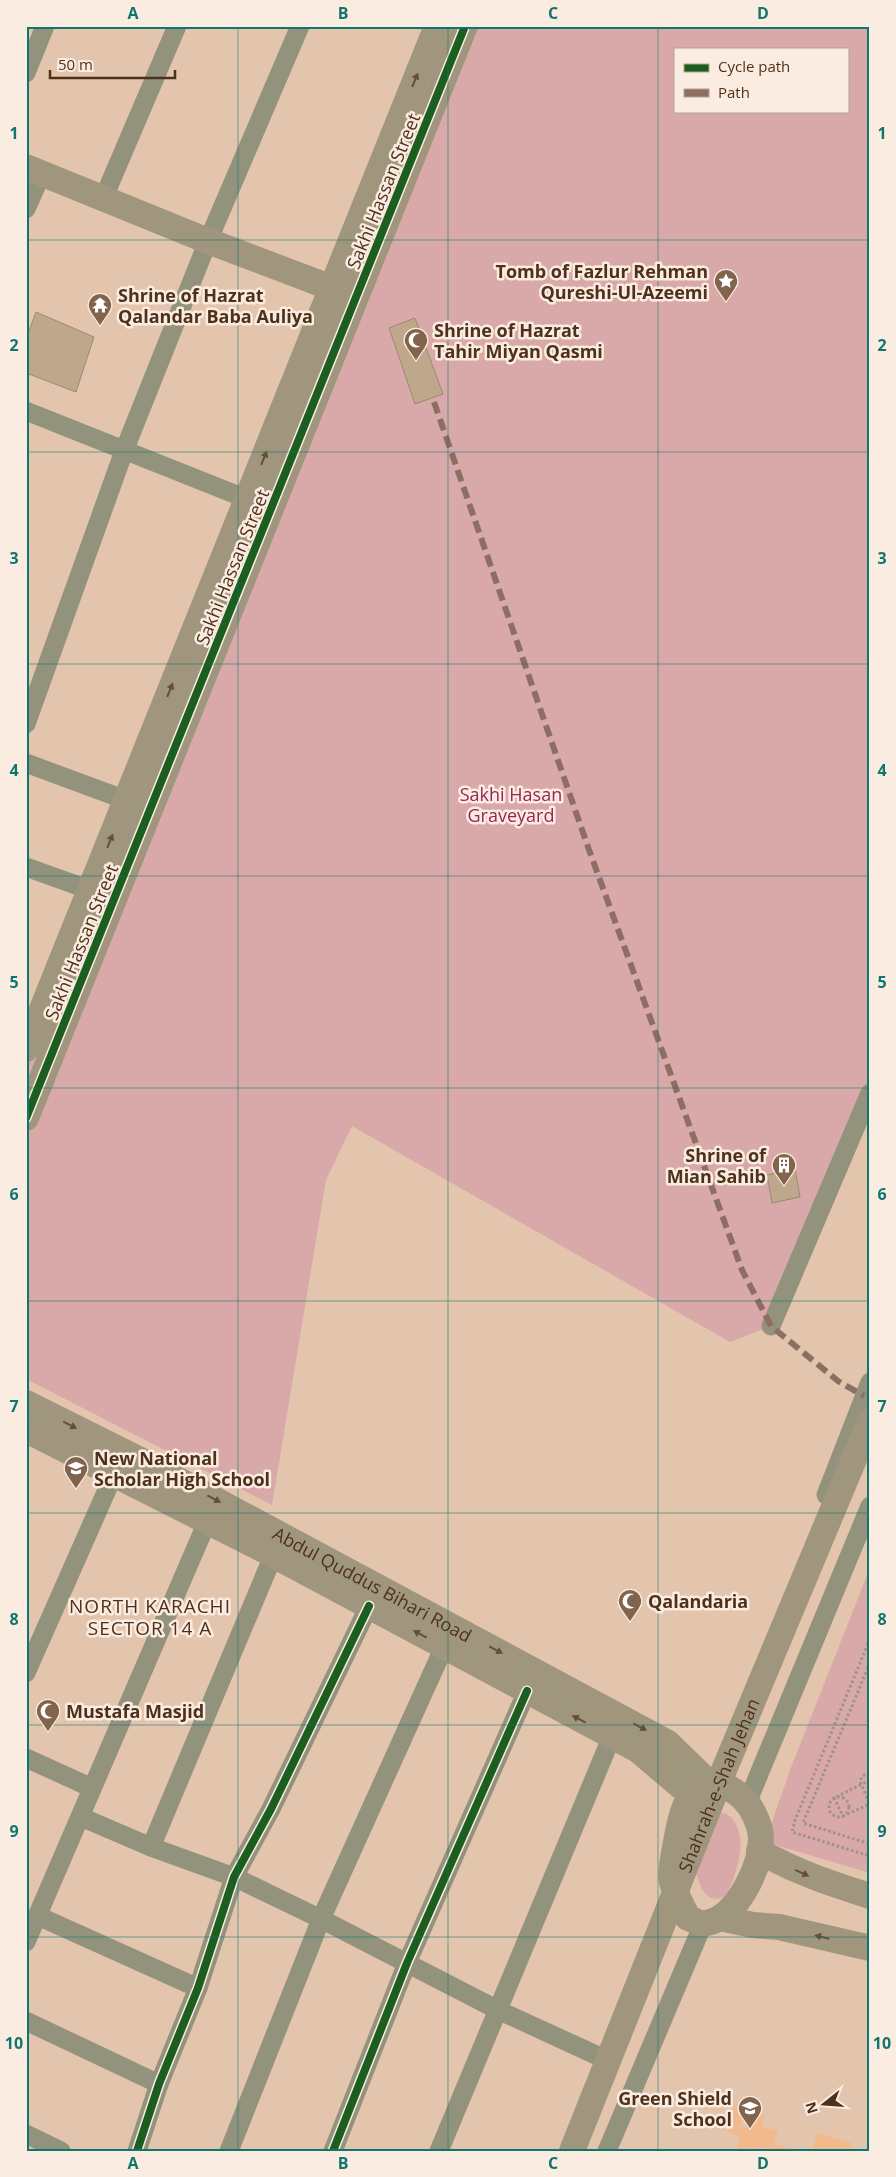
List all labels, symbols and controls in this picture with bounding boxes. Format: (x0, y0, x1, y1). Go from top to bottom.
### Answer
text: A (127, 2, 139, 24)
text: B (338, 2, 348, 24)
text: C (548, 2, 558, 24)
text: D (757, 2, 769, 24)
scale bar (50, 48, 175, 80)
legend (674, 48, 848, 112)
text: 50 m (58, 54, 93, 74)
text: Cycle path (718, 56, 790, 76)
one-way arrow (412, 73, 420, 87)
text: Path (718, 82, 750, 102)
street label: Sakhi Hassan Street (341, 110, 425, 272)
text: 1 (9, 122, 19, 144)
text: 1 (877, 122, 887, 144)
place label: Tomb of Fazlur Rehman Qureshi-Ul-Azeemi (495, 259, 708, 304)
place icon: Tomb of Fazlur Rehman Qureshi-Ul-Azeemi (713, 268, 739, 302)
place label: Shrine of Hazrat Qalandar Baba Auliya (118, 283, 313, 328)
temple icon: Shrine of Hazrat Qalandar Baba Auliya (87, 292, 113, 326)
place label: Shrine of Hazrat Tahir Miyan Qasmi (434, 318, 603, 363)
mosque icon: Shrine of Hazrat Tahir Miyan Qasmi (403, 327, 429, 361)
text: 2 (9, 334, 19, 356)
text: 2 (877, 334, 887, 356)
one-way arrow (260, 451, 268, 465)
street label: Sakhi Hassan Street (190, 486, 274, 648)
text: 3 (9, 547, 19, 569)
text: 3 (877, 547, 887, 569)
one-way arrow (167, 683, 175, 697)
text: 4 (9, 759, 19, 781)
text: 4 (877, 759, 887, 781)
park label: Sakhi Hasan Graveyard (460, 782, 562, 827)
one-way arrow (106, 833, 114, 848)
street label: Sakhi Hassan Street (39, 861, 123, 1023)
text: 5 (9, 971, 19, 993)
text: 5 (877, 971, 887, 993)
place label: Shrine of Mian Sahib (667, 1143, 767, 1188)
building icon: Shrine of Mian Sahib (771, 1152, 797, 1186)
text: 6 (9, 1183, 19, 1205)
text: 6 (877, 1183, 887, 1205)
text: 7 (9, 1395, 19, 1417)
text: 7 (877, 1395, 887, 1417)
one-way arrow (63, 1421, 77, 1429)
place label: New National Scholar High School (94, 1446, 270, 1491)
school or university icon: New National Scholar High School (63, 1455, 89, 1489)
one-way arrow (207, 1495, 222, 1503)
street label: Abdul Quddus Bihari Road (269, 1521, 476, 1647)
mosque icon: Qalandaria (617, 1588, 643, 1622)
place label: Qalandaria (648, 1589, 748, 1613)
district label: NORTH KARACHI SECTOR 14 A (69, 1593, 231, 1641)
text: 8 (9, 1608, 19, 1630)
text: 8 (877, 1608, 887, 1630)
one-way arrow (413, 1630, 427, 1638)
one-way arrow (490, 1646, 503, 1655)
street label: Shahrah-e-Shah Jehan (672, 1695, 765, 1876)
mosque icon: Mustafa Masjid (35, 1698, 61, 1732)
place label: Mustafa Masjid (66, 1699, 204, 1723)
one-way arrow (572, 1715, 586, 1723)
one-way arrow (632, 1723, 647, 1731)
text: 9 (9, 1820, 19, 1842)
text: 9 (877, 1820, 887, 1842)
one-way arrow (795, 1870, 809, 1878)
one-way arrow (815, 1933, 830, 1941)
text: 10 (5, 2032, 23, 2054)
text: 10 (873, 2032, 891, 2054)
north arrow (798, 2080, 848, 2130)
place label: Green Shield School (618, 2086, 732, 2131)
school or university icon: Green Shield School (737, 2095, 763, 2129)
text: N (800, 2100, 822, 2116)
text: A (127, 2152, 139, 2174)
text: B (338, 2152, 348, 2174)
text: C (548, 2152, 558, 2174)
text: D (757, 2152, 769, 2174)

